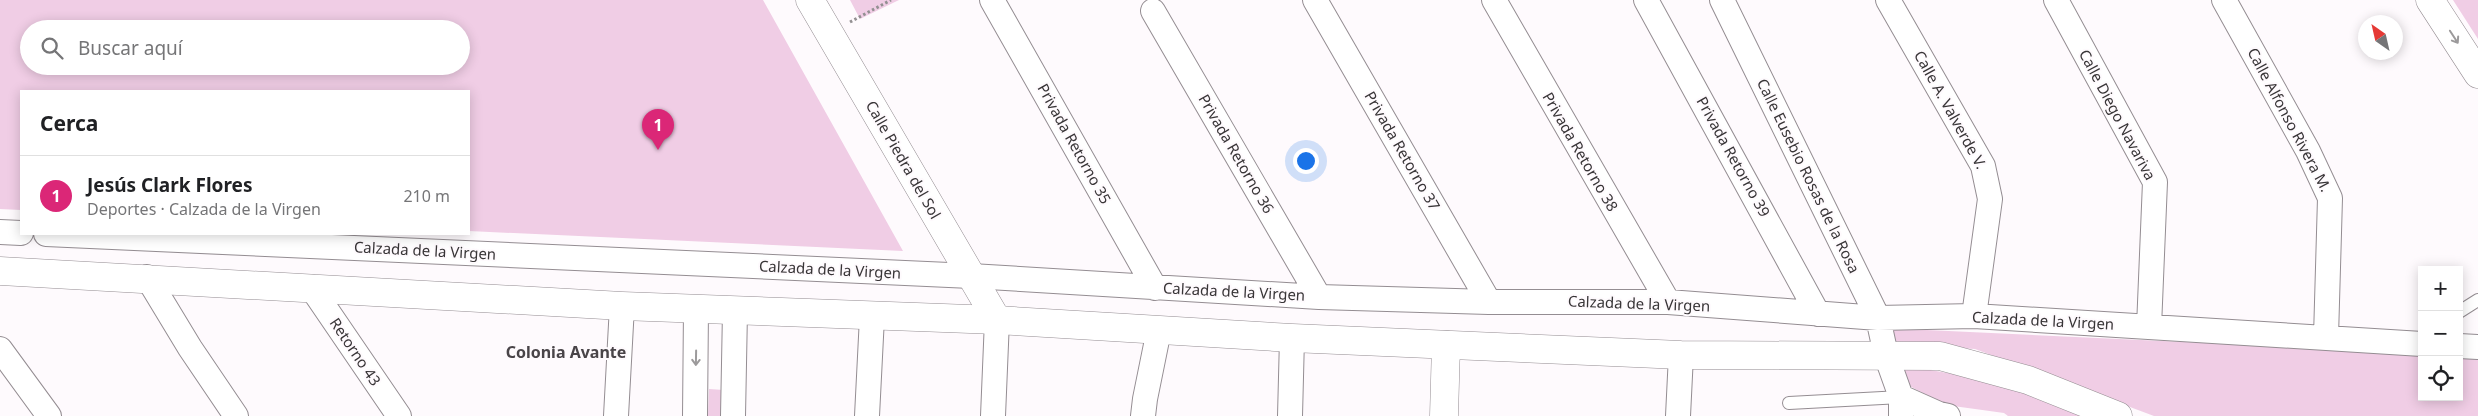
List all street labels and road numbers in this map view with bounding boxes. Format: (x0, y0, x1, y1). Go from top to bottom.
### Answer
street label: Calle Alfonso Rivera M. (2243, 44, 2336, 195)
street label: Calle Diego Navariva (2075, 46, 2161, 183)
street label: Calle A. Valverde V. (1910, 47, 1992, 172)
street label: Calle Eusebio Rosas de la Rosa (1753, 75, 1865, 276)
street label: Privada Retorno 35 (1033, 80, 1116, 207)
street label: Privada Retorno 37 (1361, 87, 1445, 214)
street label: Privada Retorno 38 (1539, 88, 1623, 215)
street label: Privada Retorno 36 (1195, 90, 1279, 217)
street label: Privada Retorno 39 (1692, 93, 1775, 220)
street label: Calle Piedra del Sol (862, 97, 946, 222)
street label: Calzada de la Virgen (353, 236, 497, 264)
street label: Calzada de la Virgen (758, 255, 902, 283)
street label: Calzada de la Virgen (1162, 277, 1306, 305)
street label: Calzada de la Virgen (1568, 291, 1711, 315)
street label: Calzada de la Virgen (1971, 306, 2115, 334)
street label: Retorno 43 (326, 314, 386, 389)

